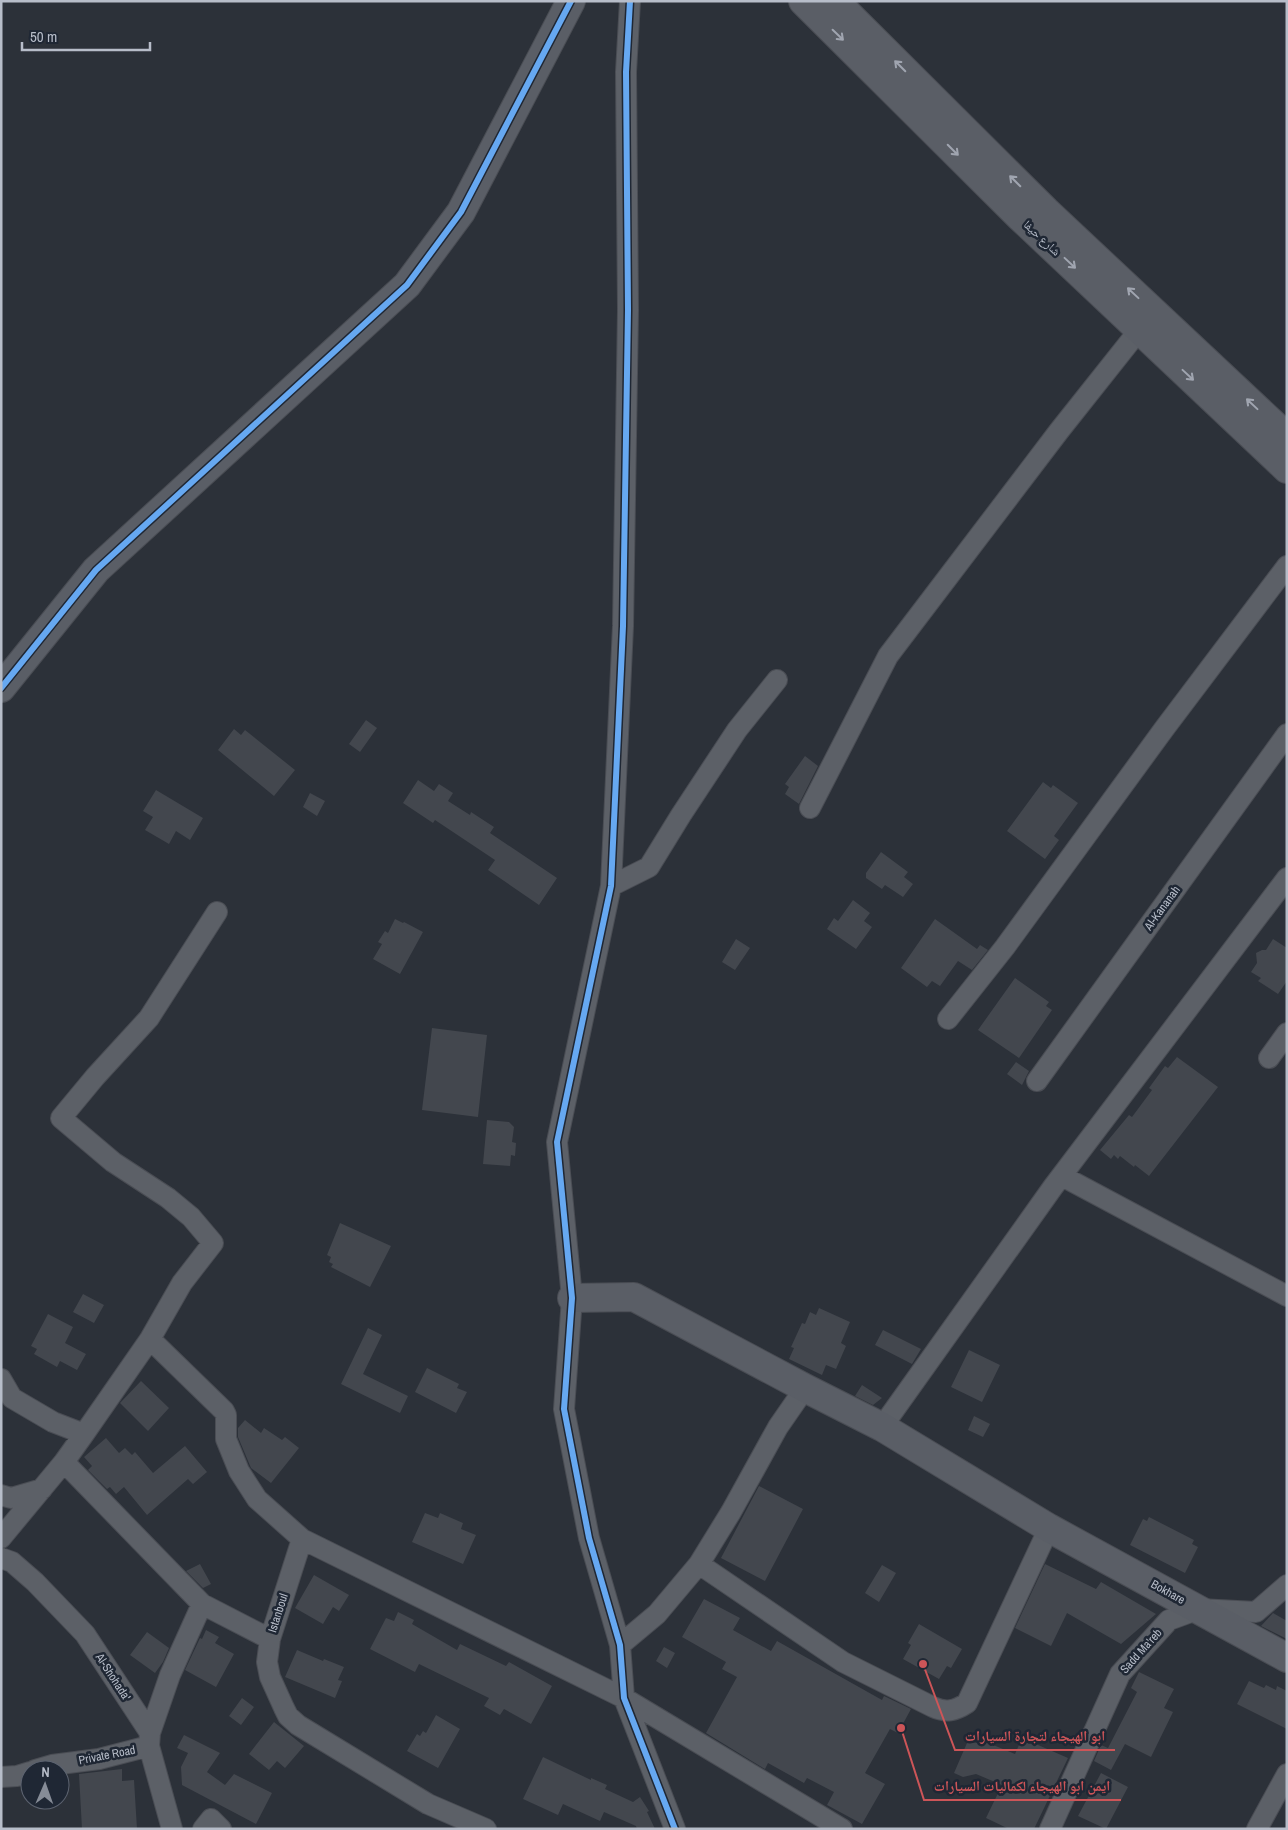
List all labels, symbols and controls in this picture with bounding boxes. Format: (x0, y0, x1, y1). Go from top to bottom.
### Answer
scale bar (22, 20, 150, 52)
text: 50 m (30, 26, 57, 47)
one-way arrow (832, 29, 845, 41)
one-way arrow (894, 60, 907, 72)
one-way arrow (947, 144, 960, 156)
one-way arrow (1010, 175, 1022, 187)
street label: شارع حيفا (1020, 217, 1064, 259)
one-way arrow (1063, 257, 1076, 269)
one-way arrow (1127, 287, 1139, 299)
one-way arrow (1182, 369, 1194, 381)
one-way arrow (1245, 398, 1258, 410)
street label: Al-Kananah (1140, 882, 1184, 934)
street label: Bokhare (1148, 1576, 1188, 1608)
street label: Istanboul (264, 1592, 292, 1634)
street label: Sadd Ma'reb (1116, 1625, 1166, 1677)
street label: Al-Shohada' (91, 1649, 134, 1704)
callout: ابو الهيجاء لتجارة السيارات (955, 1721, 1115, 1750)
text: ابو الهيجاء لتجارة السيارات (965, 1727, 1105, 1745)
street label: Private Road (77, 1742, 137, 1768)
north arrow (20, 1760, 70, 1810)
text: N (41, 1763, 50, 1781)
callout: ايمن ابو الهيجاء لكماليات السيارات (924, 1771, 1121, 1800)
text: ايمن ابو الهيجاء لكماليات السيارات (934, 1777, 1110, 1795)

